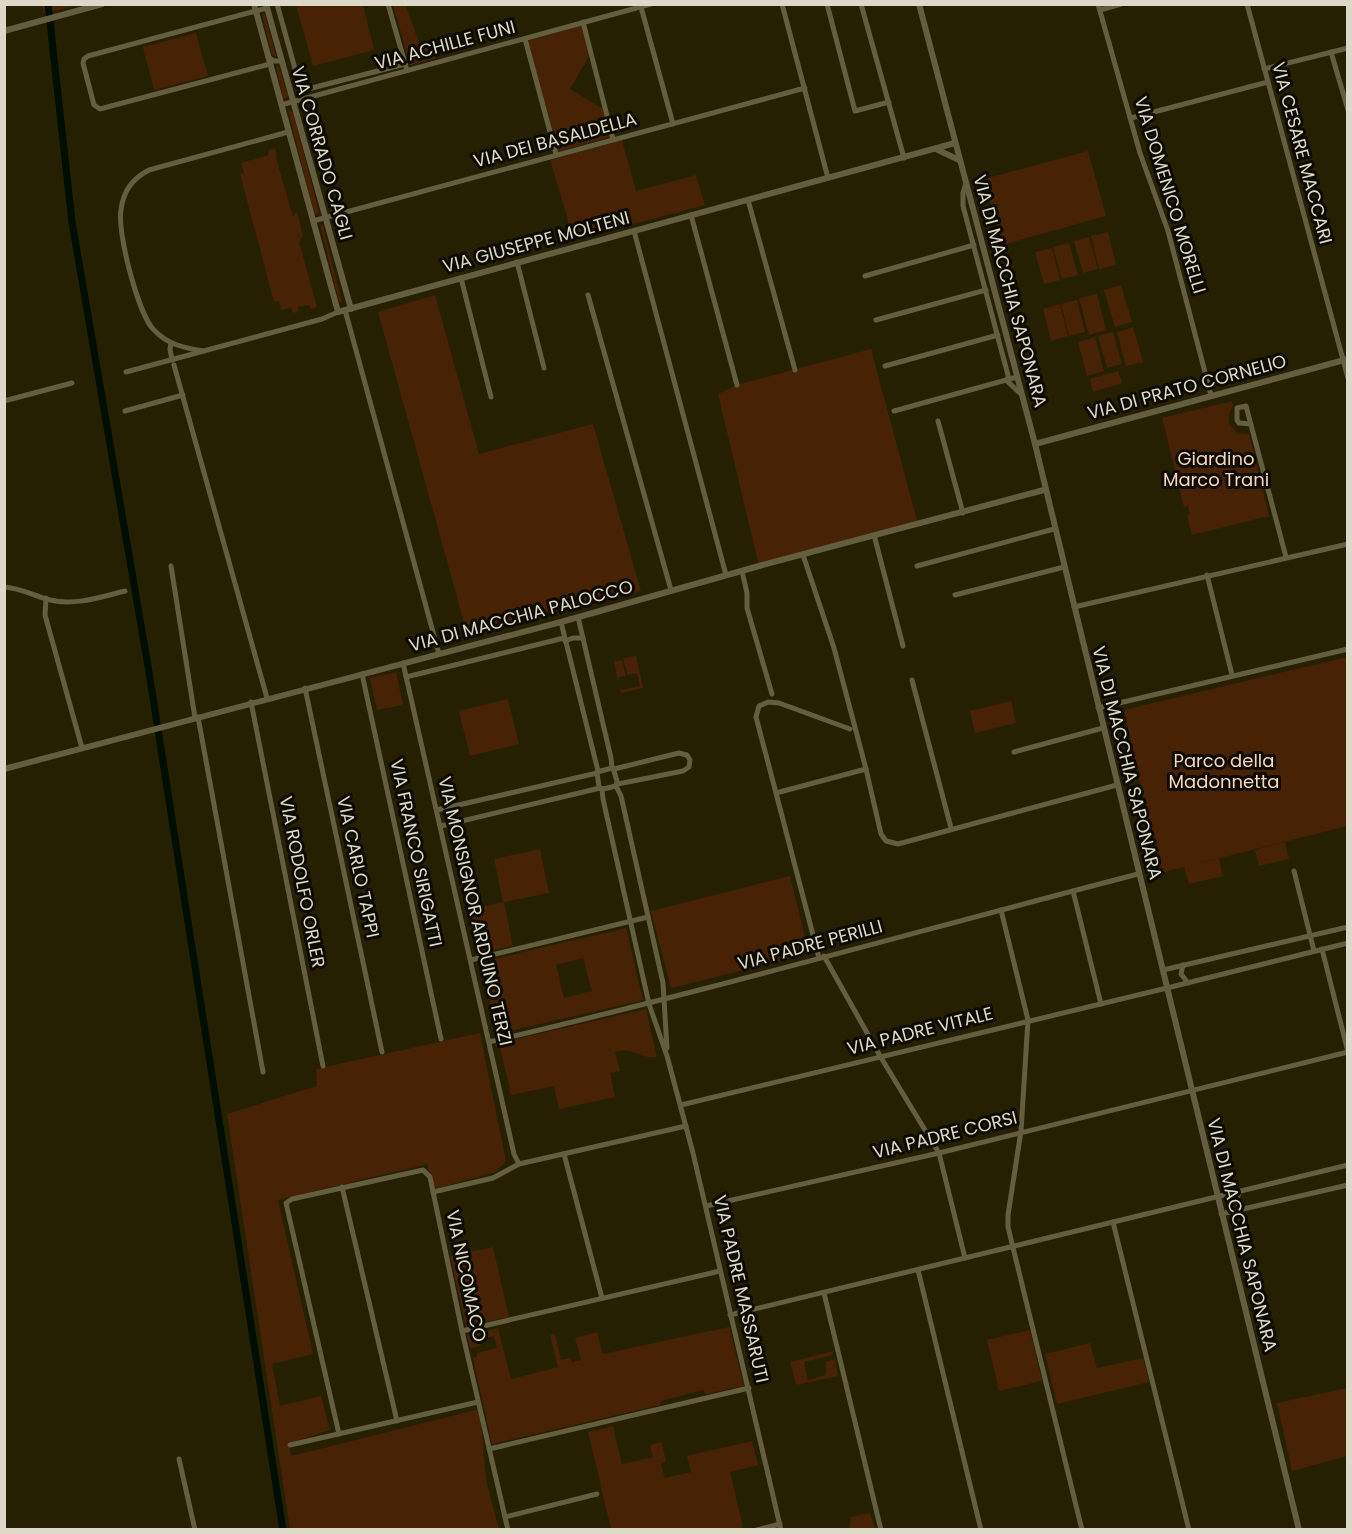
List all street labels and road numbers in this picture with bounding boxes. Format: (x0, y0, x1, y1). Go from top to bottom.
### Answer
street label: VIA ACHILLE FUNI (372, 14, 518, 75)
street label: VIA CESARE MACCARI (1266, 59, 1339, 247)
street label: VIA CORRADO CAGLI (286, 63, 359, 243)
street label: VIA DOMENICO MORELLI (1129, 93, 1212, 296)
street label: VIA DEI BASALDELLA (470, 106, 639, 173)
street label: VIA DI MACCHIA SAPONARA (967, 172, 1054, 410)
street label: VIA GIUSEPPE MOLTENI (440, 205, 632, 278)
street label: VIA DI PRATO CORNELIO (1085, 348, 1289, 425)
street label: VIA DI MACCHIA PALOCCO (406, 574, 636, 658)
street label: VIA DI MACCHIA SAPONARA (1086, 643, 1169, 882)
street label: VIA FRANCO SIRIGATTI (384, 757, 449, 949)
street label: VIA MONSIGNOR ARDUINO TERZI (432, 774, 519, 1048)
street label: VIA RODOLFO ORLER (274, 794, 331, 970)
street label: VIA CARLO TAPPI (331, 794, 386, 940)
street label: VIA PADRE PERILLI (735, 913, 885, 976)
street label: VIA PADRE VITALE (844, 1000, 995, 1061)
street label: VIA PADRE CORSI (870, 1105, 1020, 1165)
street label: VIA DI MACCHIA SAPONARA (1201, 1115, 1284, 1354)
street label: VIA PADRE MASSARUTI (708, 1193, 775, 1385)
street label: VIA NICOMACO (440, 1208, 493, 1344)

